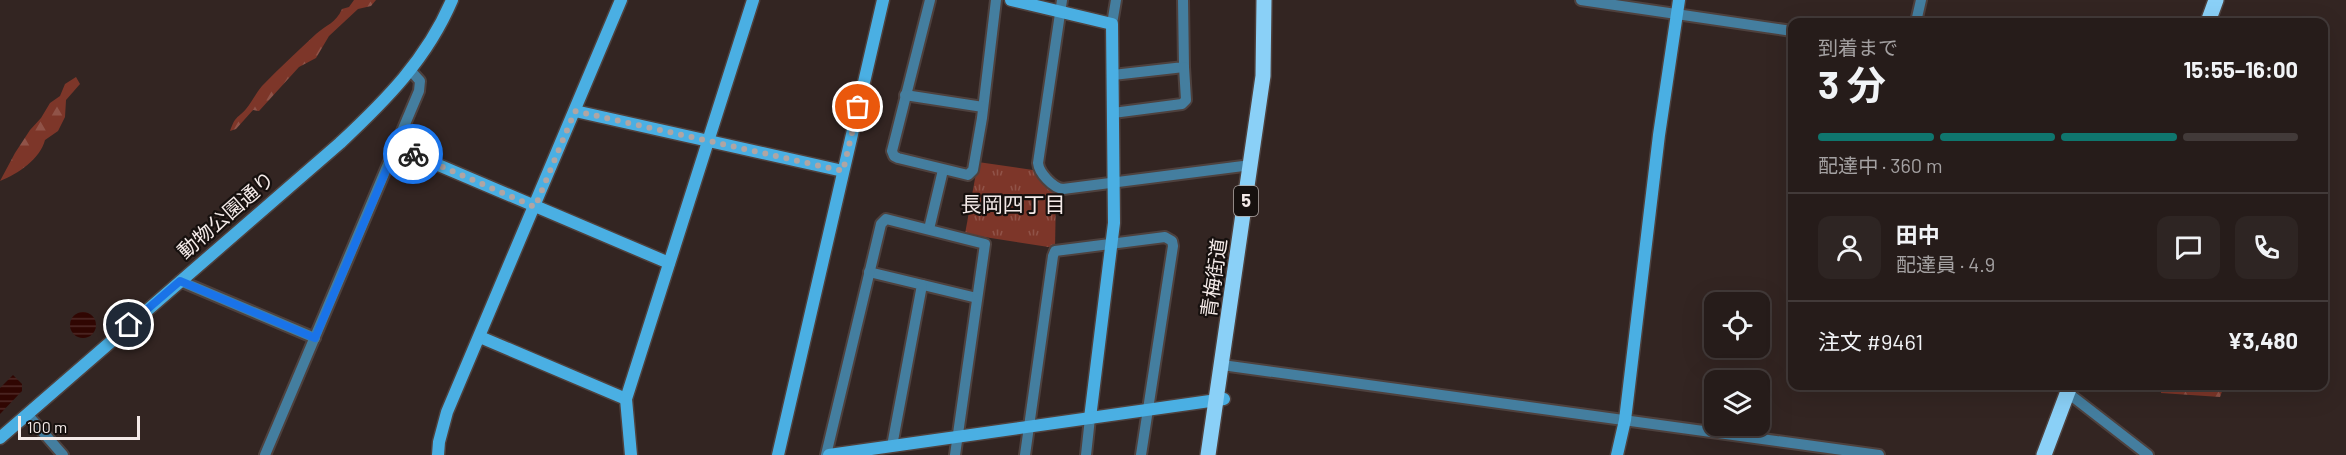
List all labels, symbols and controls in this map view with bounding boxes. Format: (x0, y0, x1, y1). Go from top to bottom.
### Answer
text: 到着まで (1818, 35, 1898, 59)
text: 15:55–16:00 (2183, 56, 2298, 82)
text: 3 分 (1818, 60, 1886, 107)
pin (832, 81, 883, 132)
icon: bag (841, 90, 874, 123)
courier (383, 124, 443, 184)
icon: bike (397, 138, 430, 171)
text: 配達中 · 360 m (1818, 153, 1943, 177)
street label: 動物公園通り (172, 166, 278, 263)
road number: 5 (1234, 186, 1258, 216)
district label: 長岡四丁目 (961, 191, 1066, 216)
button: person (1818, 216, 1881, 279)
button: chat (2157, 216, 2220, 279)
button: phone (2235, 216, 2298, 279)
text: 田中 (1896, 221, 1940, 247)
street label: 青梅街道 (1196, 237, 1230, 319)
text: 配達員 · 4.9 (1896, 252, 1995, 276)
map controls (1704, 292, 1770, 436)
button: locate (1704, 292, 1770, 358)
pin (103, 299, 154, 350)
icon: home (112, 308, 145, 341)
text: ¥3,480 (2227, 327, 2298, 353)
text: 注文 #9461 (1818, 328, 1923, 354)
button: layers (1704, 370, 1770, 436)
scale bar (18, 413, 140, 440)
text: 100 m (27, 417, 67, 436)

